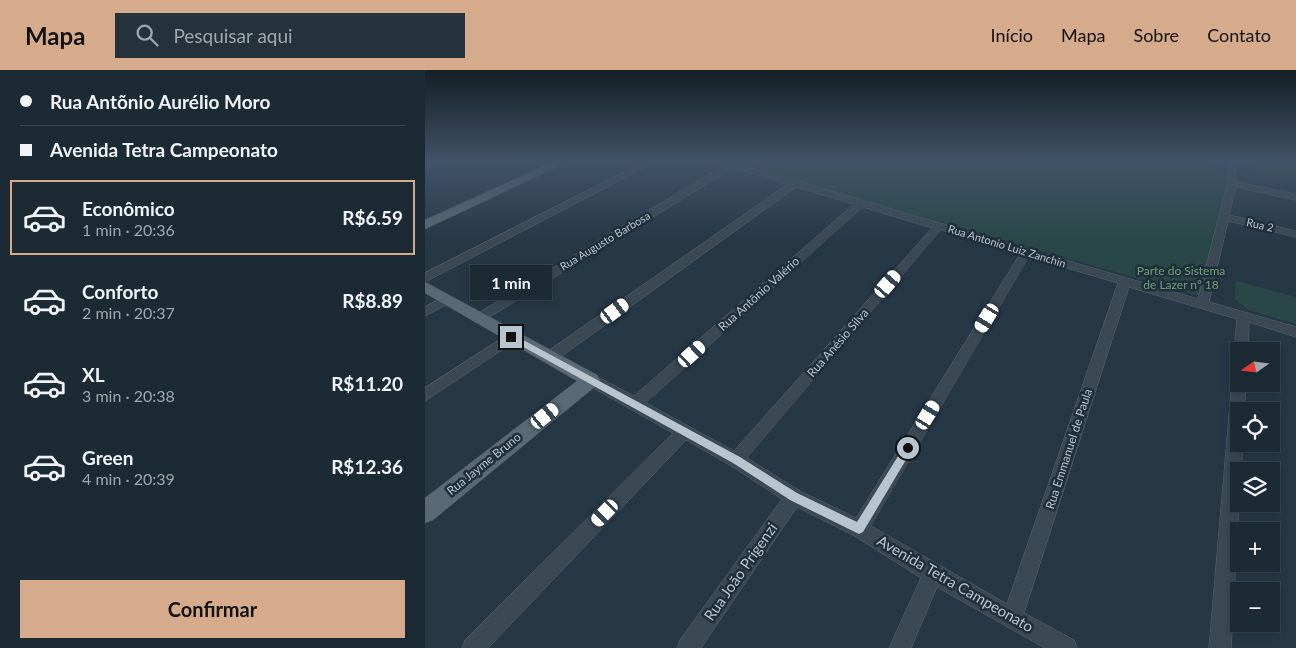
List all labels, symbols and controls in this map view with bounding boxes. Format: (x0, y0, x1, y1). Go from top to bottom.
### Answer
search box (115, 13, 465, 58)
text: Mapa (25, 21, 85, 50)
icon: search (133, 21, 161, 49)
text: Pesquisar aqui (173, 24, 293, 47)
text: Início (991, 24, 1033, 46)
text: Mapa (1061, 24, 1105, 46)
text: Sobre (1133, 24, 1179, 46)
text: Contato (1207, 24, 1271, 46)
text: Rua Antõnio Aurélio Moro (50, 90, 270, 113)
text: Avenida Tetra Campeonato (50, 138, 278, 161)
icon: car (22, 195, 67, 240)
text: Econômico (82, 197, 175, 220)
text: R$6.59 (342, 206, 403, 229)
street label: Rua Augusto Barbosa (557, 209, 652, 273)
street label: Rua 2 (1245, 215, 1275, 234)
text: 1 min · 20:36 (82, 220, 175, 239)
street label: Rua Antonio Luiz Zanchin (947, 221, 1068, 270)
street label: Rua Antõnio Valério (715, 253, 802, 334)
park label: Parte do Sistema de Lazer nº 18 (1137, 263, 1225, 292)
callout: 1 min (470, 264, 552, 300)
car (872, 268, 903, 300)
text: 1 min (491, 273, 531, 292)
icon: car (22, 278, 67, 323)
text: Conforto (82, 280, 158, 303)
text: R$8.89 (342, 289, 403, 312)
car (598, 296, 631, 326)
car (972, 301, 1001, 335)
text: 2 min · 20:37 (82, 303, 175, 322)
street label: Rua Anésio Silva (804, 305, 871, 380)
route end (500, 326, 522, 348)
car (675, 338, 708, 370)
north arrow (1230, 342, 1280, 392)
map controls (1230, 342, 1280, 632)
icon: car (22, 361, 67, 406)
text: XL (82, 363, 105, 386)
text: R$11.20 (331, 372, 403, 395)
text: 3 min · 20:38 (82, 386, 175, 405)
street label: Rua Emmanuel de Paula (1042, 387, 1095, 511)
car (913, 398, 942, 432)
car (528, 401, 561, 431)
button: locate (1230, 402, 1280, 452)
street label: Rua Jayme Bruno (444, 429, 524, 498)
route start (897, 437, 919, 459)
icon: car (22, 444, 67, 489)
text: Green (82, 446, 133, 469)
text: R$12.36 (331, 455, 403, 478)
button: layers (1230, 462, 1280, 512)
text: 4 min · 20:39 (82, 469, 175, 488)
car (589, 497, 620, 529)
street label: Rua João Prigenzi (700, 519, 781, 624)
button: + (1230, 522, 1280, 572)
street label: Avenida Tetra Campeonato (874, 531, 1037, 635)
button: Confirmar (20, 580, 405, 638)
button: − (1230, 582, 1280, 632)

